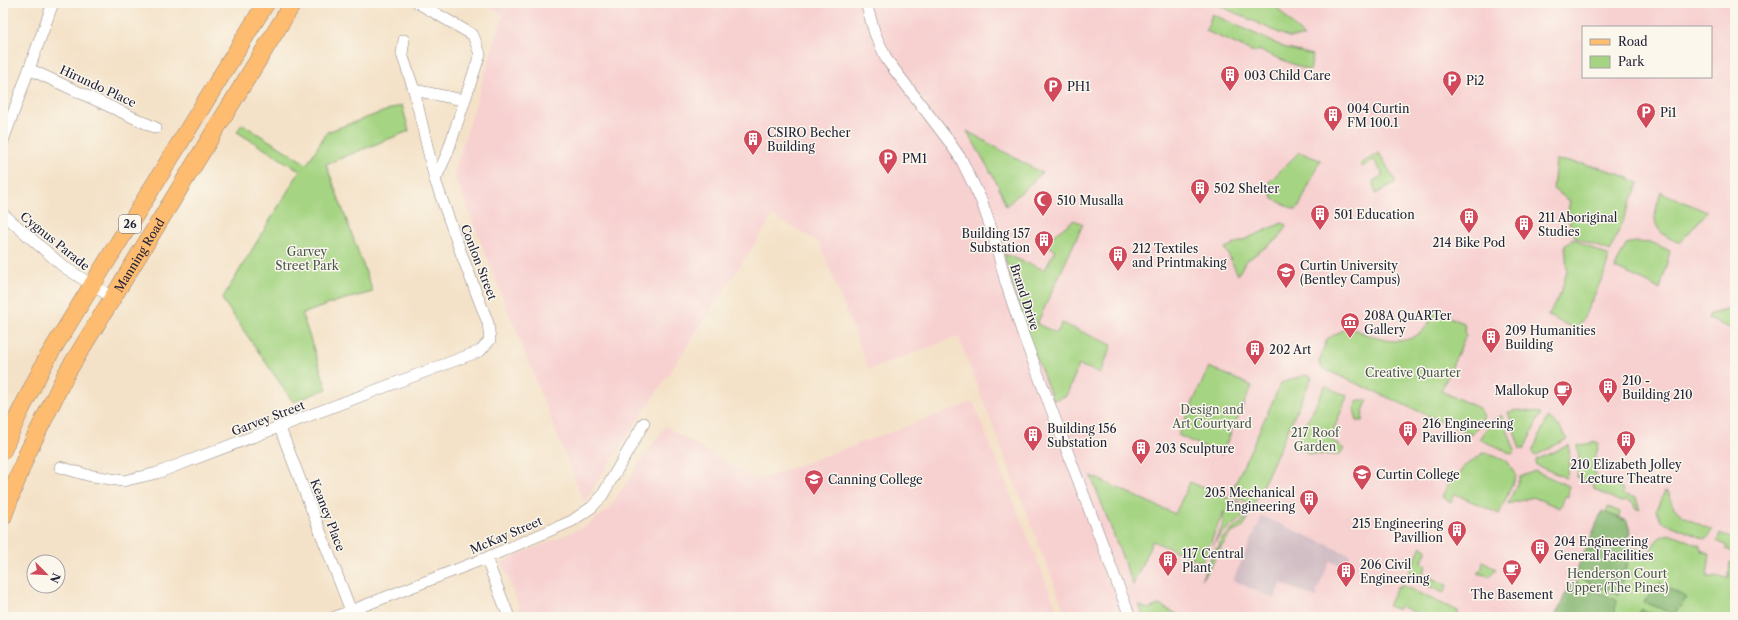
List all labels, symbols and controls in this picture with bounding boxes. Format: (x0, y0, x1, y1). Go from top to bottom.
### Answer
legend (1582, 26, 1712, 78)
text: Road (1618, 34, 1648, 49)
text: Park (1618, 54, 1645, 69)
street label: Hirundo Place (57, 62, 139, 110)
building icon: 003 Child Care (1219, 64, 1241, 92)
place label: 003 Child Care (1244, 68, 1331, 83)
parking icon: Pi2 (1441, 69, 1463, 97)
place label: Pi2 (1466, 73, 1485, 88)
parking icon: PH1 (1042, 75, 1064, 103)
place label: PH1 (1067, 79, 1090, 94)
place label: 004 Curtin FM 100.1 (1347, 101, 1410, 130)
parking icon: Pi1 (1635, 101, 1657, 129)
building icon: 004 Curtin FM 100.1 (1322, 104, 1344, 132)
place label: Pi1 (1660, 105, 1677, 120)
place label: CSIRO Becher Building (767, 125, 850, 154)
building icon: CSIRO Becher Building (742, 128, 764, 156)
parking icon: PM1 (877, 147, 899, 175)
place label: PM1 (902, 151, 927, 166)
building icon: 502 Shelter (1189, 177, 1211, 205)
place label: 502 Shelter (1214, 181, 1279, 196)
mosque icon: 510 Musalla (1032, 189, 1054, 217)
place label: 510 Musalla (1057, 193, 1124, 208)
building icon: 501 Education (1309, 203, 1331, 231)
building icon: 214 Bike Pod (1458, 206, 1480, 234)
place label: 501 Education (1334, 207, 1415, 222)
street label: Cygnus Parade (17, 208, 93, 274)
place label: 211 Aboriginal Studies (1538, 210, 1618, 239)
building icon: 211 Aboriginal Studies (1513, 213, 1535, 241)
street label: Manning Road (111, 215, 167, 295)
road number: 26 (119, 215, 141, 233)
street label: Conlon Street (458, 222, 501, 303)
place label: Building 157 Substation (962, 226, 1030, 255)
building icon: Building 157 Substation (1033, 229, 1055, 257)
place label: 214 Bike Pod (1433, 235, 1506, 250)
place label: 212 Textiles and Printmaking (1132, 241, 1227, 270)
park label: Garvey Street Park (275, 244, 340, 273)
building icon: 212 Textiles and Printmaking (1107, 244, 1129, 272)
place label: Curtin University (Bentley Campus) (1300, 258, 1401, 287)
school or university icon: Curtin University (Bentley Campus) (1275, 261, 1297, 289)
street label: Brand Drive (1007, 262, 1043, 332)
place label: 208A QuARTer Gallery (1364, 308, 1452, 337)
museum icon: 208A QuARTer Gallery (1339, 311, 1361, 339)
place label: 209 Humanities Building (1505, 323, 1596, 352)
building icon: 209 Humanities Building (1480, 326, 1502, 354)
building icon: 202 Art (1244, 338, 1266, 366)
place label: 202 Art (1269, 342, 1312, 357)
park label: Creative Quarter (1365, 365, 1461, 380)
place label: 210 - Building 210 (1622, 373, 1693, 402)
building icon: 210 - Building 210 (1597, 376, 1619, 404)
cafe icon: Mallokup (1552, 379, 1574, 407)
place label: Mallokup (1494, 383, 1549, 398)
street label: Garvey Street (229, 397, 307, 439)
park label: Design and Art Courtyard (1171, 402, 1252, 431)
place label: 216 Engineering Pavillion (1422, 416, 1514, 445)
building icon: 216 Engineering Pavillion (1397, 419, 1419, 447)
place label: Building 156 Substation (1047, 421, 1117, 450)
building icon: Building 156 Substation (1022, 424, 1044, 452)
park label: 217 Roof Garden (1291, 425, 1341, 454)
building icon: 210 Elizabeth Jolley Lecture Theatre (1615, 429, 1637, 457)
building icon: 203 Sculpture (1130, 437, 1152, 465)
place label: 203 Sculpture (1155, 441, 1235, 456)
place label: 210 Elizabeth Jolley Lecture Theatre (1570, 457, 1682, 486)
school or university icon: Curtin College (1351, 463, 1373, 491)
place label: Curtin College (1376, 467, 1460, 482)
school or university icon: Canning College (803, 468, 825, 496)
place label: Canning College (828, 472, 923, 487)
street label: Keaney Place (307, 477, 349, 554)
place label: 205 Mechanical Engineering (1205, 485, 1296, 514)
building icon: 205 Mechanical Engineering (1298, 488, 1320, 516)
street label: McKay Street (468, 513, 545, 557)
place label: 215 Engineering Pavillion (1352, 516, 1444, 545)
building icon: 215 Engineering Pavillion (1446, 519, 1468, 547)
place label: 204 Engineering General Facilities (1554, 534, 1653, 563)
building icon: 204 Engineering General Facilities (1529, 537, 1551, 565)
place label: 117 Central Plant (1182, 546, 1244, 575)
building icon: 117 Central Plant (1157, 549, 1179, 577)
north arrow (26, 554, 66, 594)
place label: 206 Civil Engineering (1360, 557, 1430, 586)
cafe icon: The Basement (1501, 558, 1523, 586)
building icon: 206 Civil Engineering (1335, 560, 1357, 588)
park label: Henderson Court Upper (The Pines) (1565, 566, 1669, 595)
text: N (47, 571, 63, 586)
place label: The Basement (1471, 587, 1554, 602)

